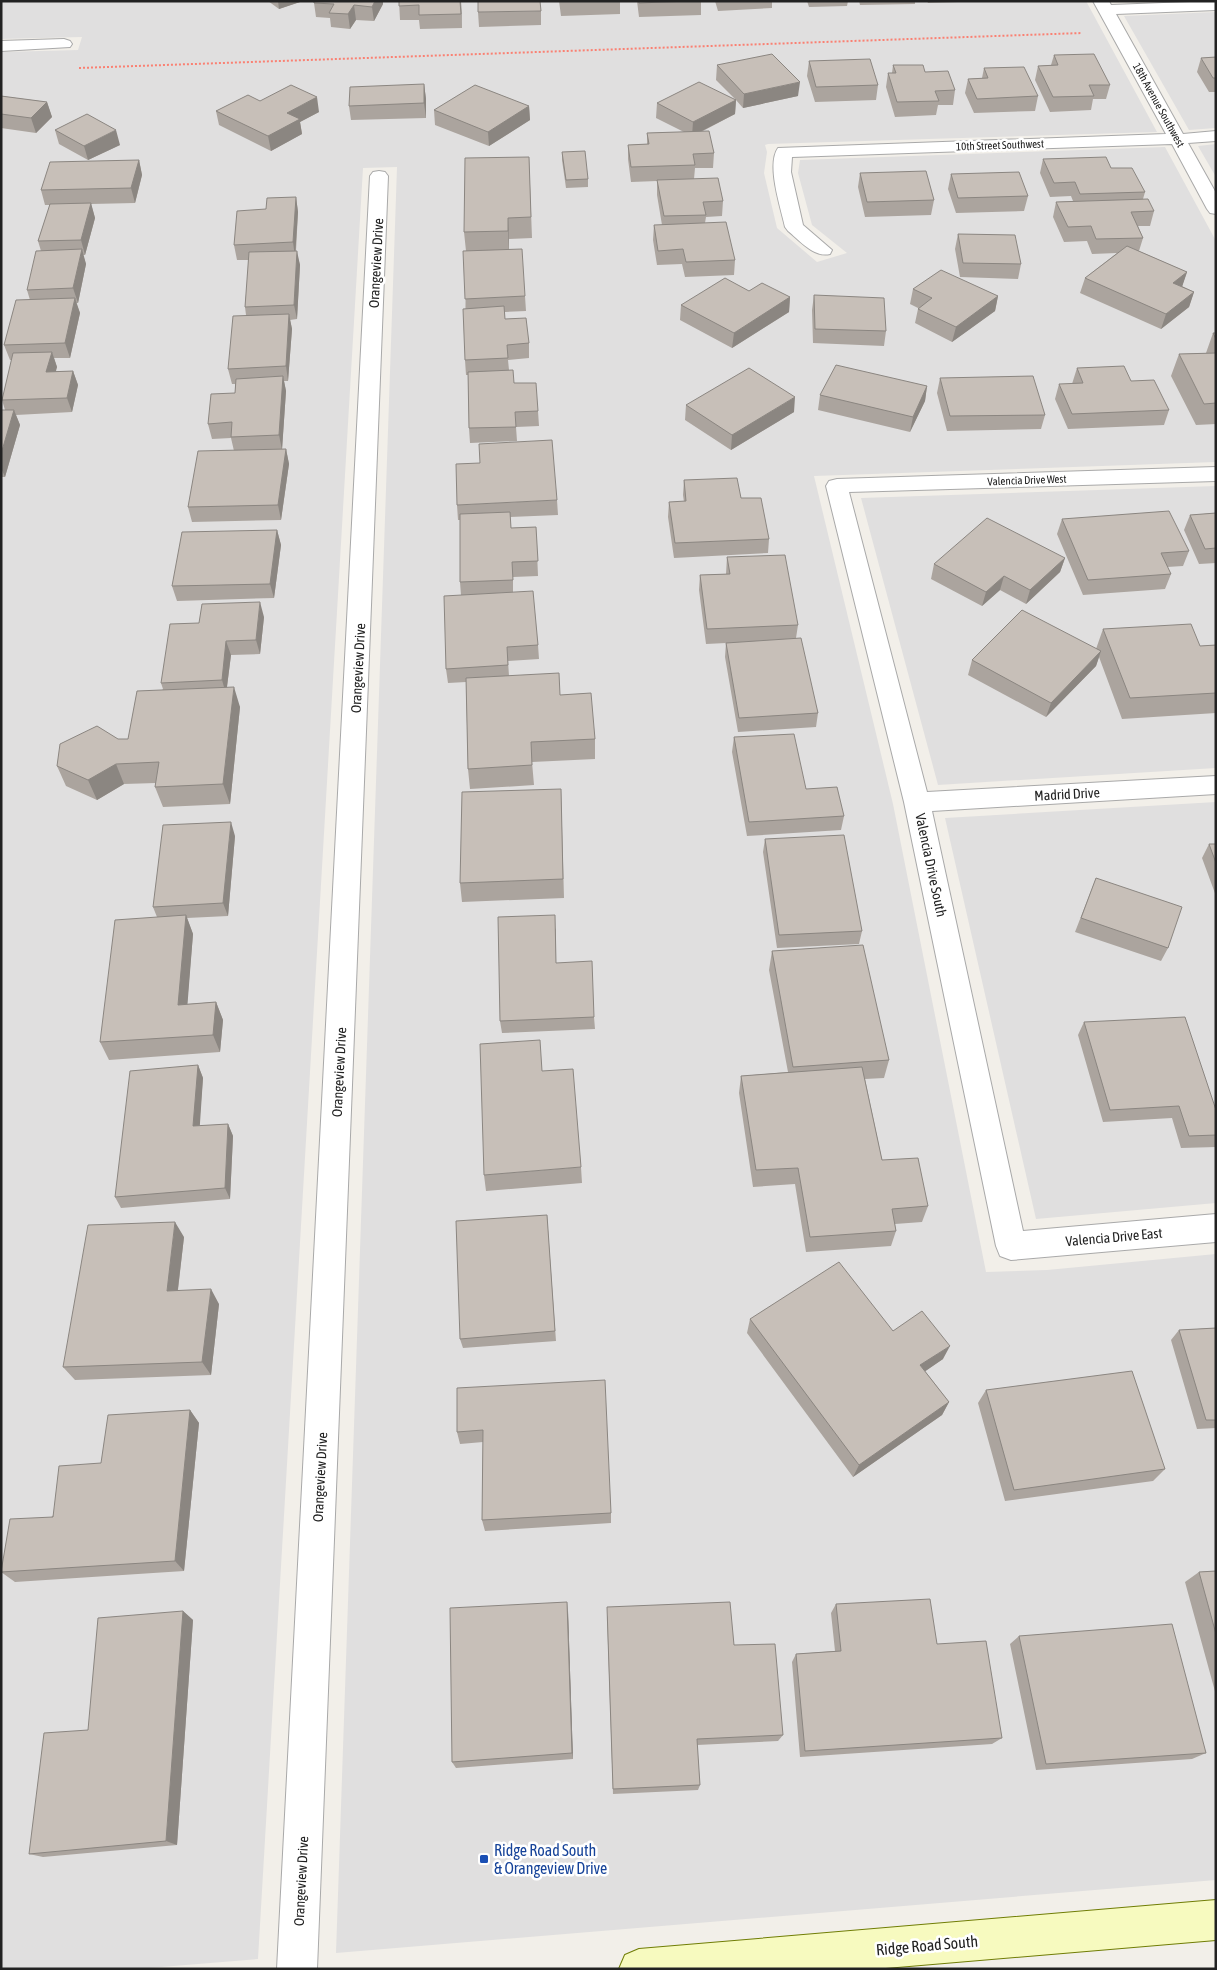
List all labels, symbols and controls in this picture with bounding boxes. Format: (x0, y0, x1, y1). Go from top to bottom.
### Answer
street label: 18th Avenue Southwest (1131, 61, 1187, 149)
street label: 10th Street Southwest (956, 137, 1044, 153)
street label: Orangeview Drive (366, 218, 386, 308)
street label: Valencia Drive West (987, 473, 1067, 487)
street label: Orangeview Drive (348, 623, 368, 713)
street label: Madrid Drive (1034, 784, 1100, 804)
street label: Valencia Drive South (912, 812, 950, 918)
street label: Orangeview Drive (329, 1027, 349, 1117)
street label: Valencia Drive East (1065, 1225, 1163, 1249)
street label: Orangeview Drive (310, 1432, 330, 1522)
street label: Orangeview Drive (291, 1836, 311, 1926)
place label: Ridge Road South & Orangeview Drive (494, 1841, 607, 1878)
marker: Ridge Road South & Orangeview Drive (478, 1853, 490, 1865)
street label: Ridge Road South (875, 1932, 979, 1959)

